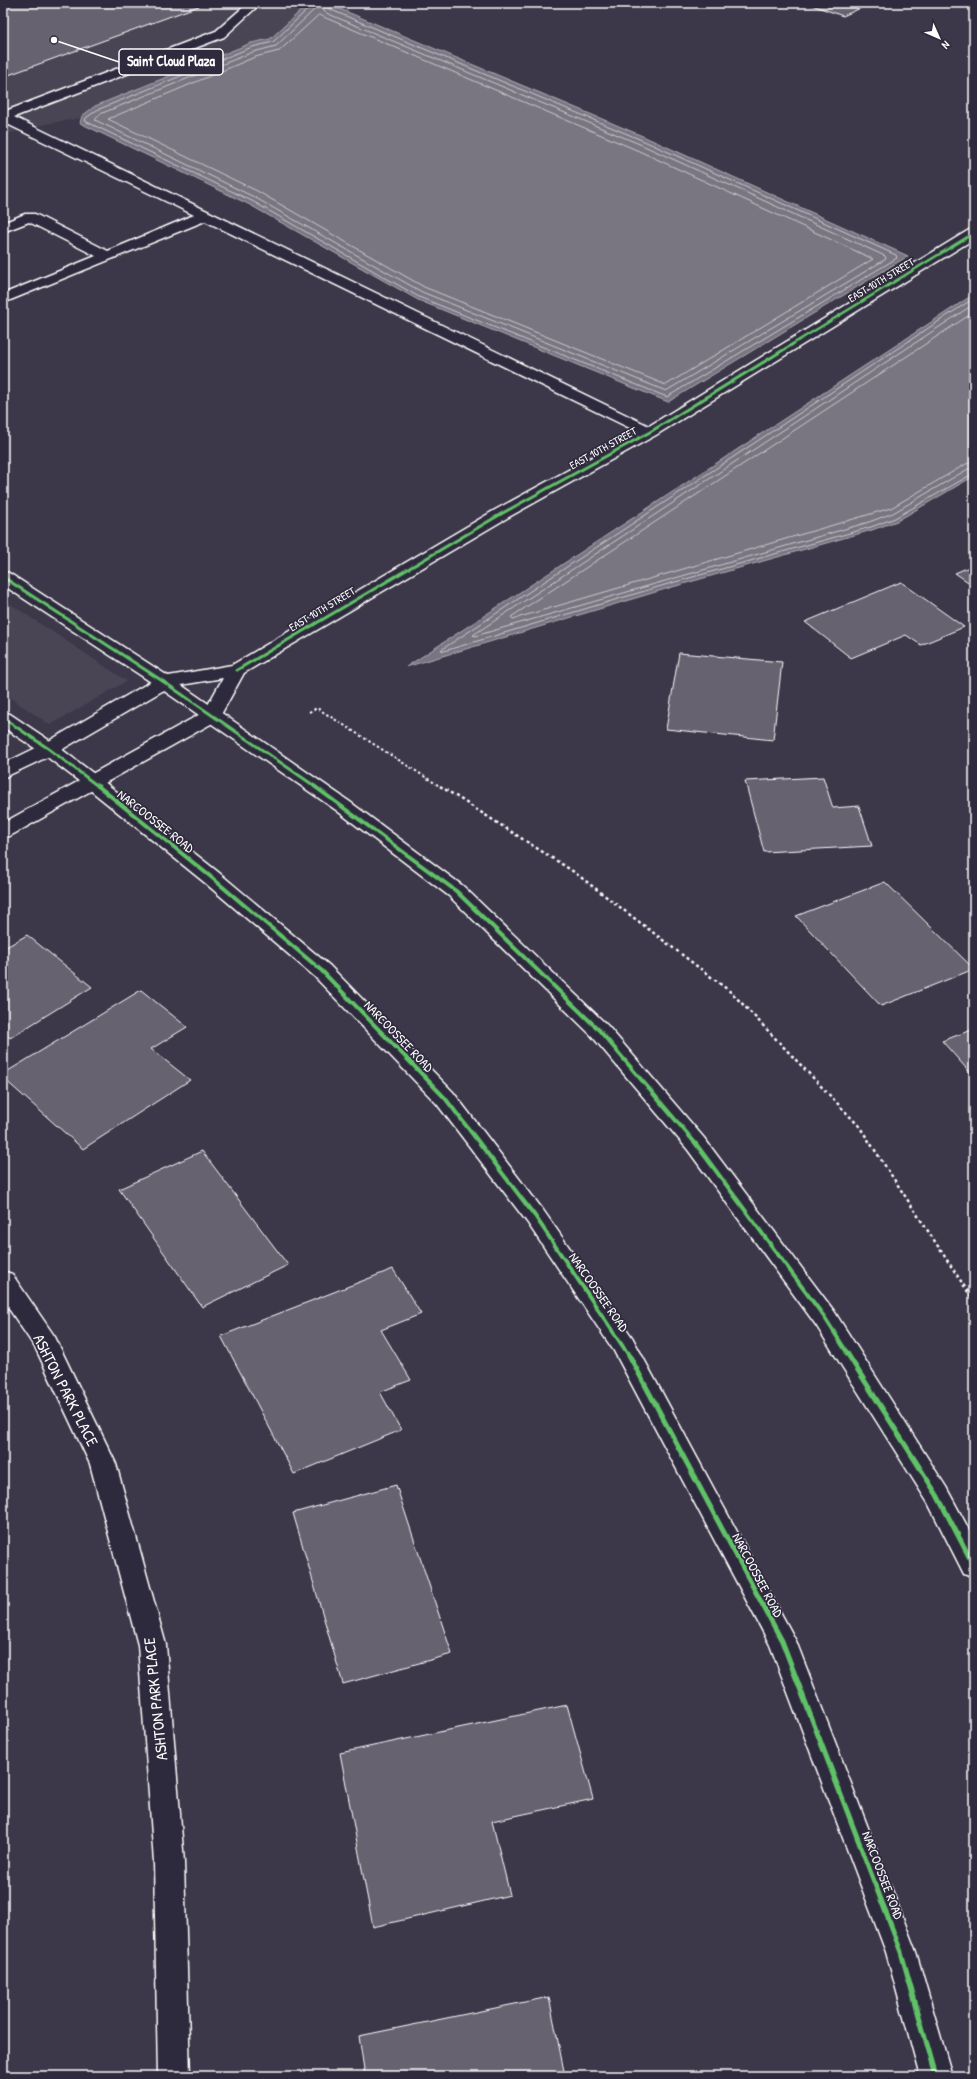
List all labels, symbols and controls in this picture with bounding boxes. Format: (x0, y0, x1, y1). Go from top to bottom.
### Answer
north arrow (919, 18, 959, 58)
text: N (939, 38, 953, 52)
callout: Saint Cloud Plaza (119, 49, 223, 75)
text: Saint Cloud Plaza (127, 51, 216, 70)
street label: EAST 10TH STREET (845, 254, 917, 305)
street label: EAST 10TH STREET (567, 423, 640, 472)
street label: EAST 10TH STREET (286, 583, 358, 634)
street label: NARCOOSSEE ROAD (114, 785, 199, 857)
street label: NARCOOSSEE ROAD (360, 996, 438, 1076)
street label: NARCOOSSEE ROAD (565, 1249, 633, 1336)
street label: ASHTON PARK PLACE (28, 1330, 104, 1450)
street label: NARCOOSSEE ROAD (728, 1530, 788, 1621)
street label: ASHTON PARK PLACE (138, 1637, 172, 1761)
street label: NARCOOSSEE ROAD (858, 1828, 908, 1922)

